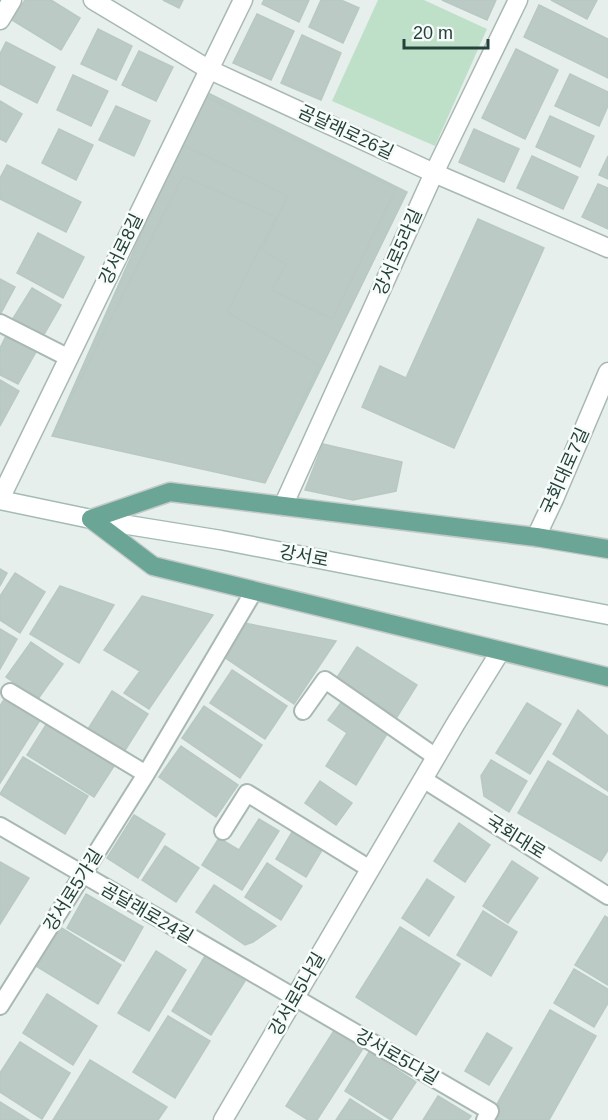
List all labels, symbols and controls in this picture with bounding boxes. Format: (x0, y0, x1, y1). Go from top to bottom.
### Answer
scale bar (404, 12, 488, 50)
text: 20 m (413, 23, 453, 43)
street label: 곰달래로26길 (295, 101, 397, 163)
street label: 강서로5라길 (370, 206, 426, 298)
street label: 강서로8길 (95, 210, 147, 288)
street label: 국회대로7길 (537, 425, 593, 517)
street label: 강서로 (278, 541, 330, 571)
street label: 국회대로 (483, 811, 549, 863)
street label: 강서로5가길 (40, 845, 106, 935)
street label: 곰달래로24길 (97, 879, 197, 947)
street label: 강서로5나길 (265, 949, 329, 1039)
street label: 강서로5다길 (352, 1025, 442, 1089)

